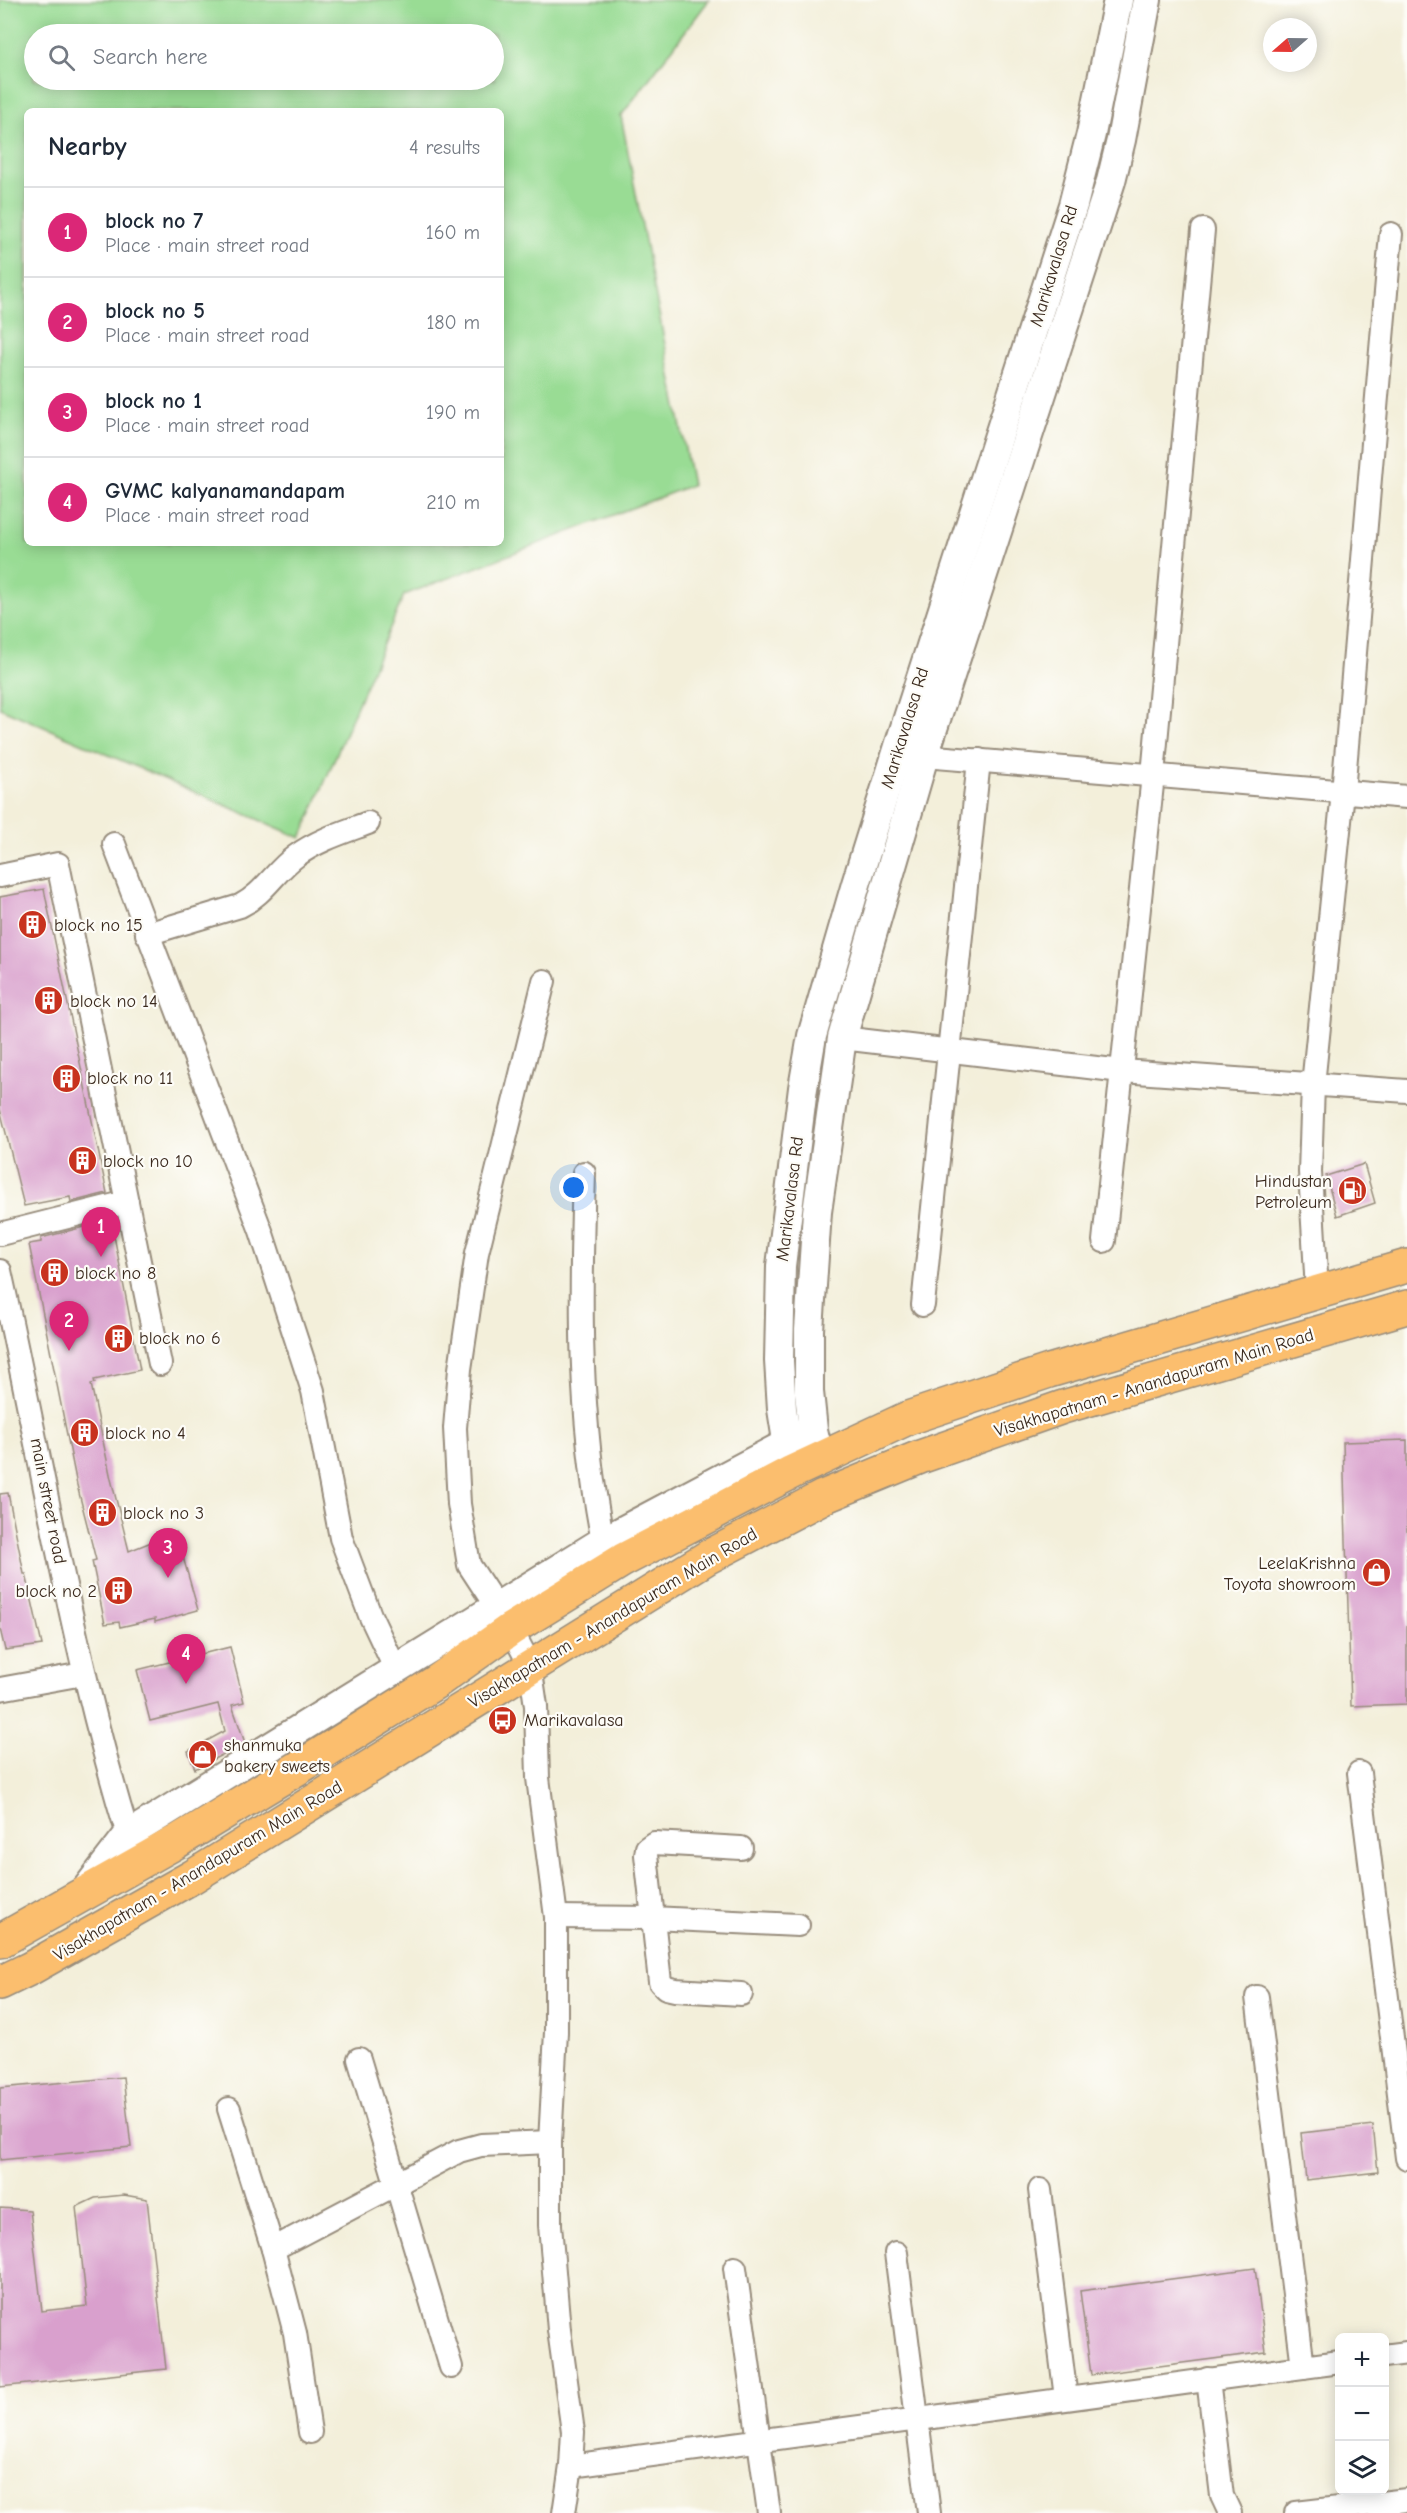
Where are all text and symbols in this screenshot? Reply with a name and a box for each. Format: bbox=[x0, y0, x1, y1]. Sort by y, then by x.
north arrow bbox=[1263, 18, 1317, 72]
search box bbox=[24, 24, 504, 90]
icon: search bbox=[45, 41, 78, 74]
text: Search here bbox=[93, 44, 208, 70]
text: Nearby bbox=[48, 132, 127, 162]
text: 4 results bbox=[409, 136, 480, 159]
street label: Marikavalasa Rd bbox=[1026, 203, 1082, 329]
text: block no 7 bbox=[105, 208, 203, 234]
text: 1 bbox=[64, 221, 71, 244]
text: 160 m bbox=[426, 221, 480, 244]
text: Place · main street road bbox=[105, 234, 310, 257]
text: block no 5 bbox=[105, 298, 205, 324]
text: 2 bbox=[63, 311, 72, 334]
text: 180 m bbox=[426, 311, 480, 334]
text: Place · main street road bbox=[105, 324, 310, 347]
text: block no 1 bbox=[105, 388, 202, 414]
text: 3 bbox=[63, 401, 72, 424]
text: 190 m bbox=[426, 401, 480, 424]
text: Place · main street road bbox=[105, 414, 310, 437]
text: GVMC kalyanamandapam bbox=[105, 478, 345, 504]
text: 4 bbox=[63, 491, 72, 514]
text: 210 m bbox=[426, 491, 480, 514]
text: Place · main street road bbox=[105, 504, 310, 527]
street label: Marikavalasa Rd bbox=[877, 665, 933, 791]
building icon: block no 15 bbox=[17, 909, 49, 941]
place label: block no 15 bbox=[54, 915, 143, 936]
building icon: block no 14 bbox=[33, 985, 65, 1017]
place label: block no 14 bbox=[70, 991, 158, 1012]
building icon: block no 11 bbox=[50, 1062, 82, 1094]
place label: block no 11 bbox=[87, 1068, 173, 1089]
street label: Marikavalasa Rd bbox=[772, 1135, 808, 1263]
building icon: block no 10 bbox=[66, 1145, 98, 1177]
place label: block no 10 bbox=[103, 1151, 193, 1172]
place label: Hindustan Petroleum bbox=[1255, 1171, 1332, 1213]
your location bbox=[559, 1173, 588, 1202]
fuel station icon: Hindustan Petroleum bbox=[1337, 1175, 1369, 1207]
pin: 1 bbox=[82, 1208, 120, 1257]
building icon: block no 8 bbox=[38, 1257, 70, 1289]
place label: block no 8 bbox=[75, 1263, 156, 1284]
pin: 2 bbox=[50, 1302, 88, 1351]
building icon: block no 6 bbox=[102, 1322, 134, 1354]
street label: Visakhapatnam - Anandapuram Main Road bbox=[992, 1324, 1316, 1442]
place label: block no 6 bbox=[139, 1328, 221, 1349]
building icon: block no 4 bbox=[68, 1417, 100, 1449]
place label: block no 4 bbox=[105, 1423, 186, 1444]
street label: main street road bbox=[25, 1436, 71, 1566]
building icon: block no 3 bbox=[86, 1497, 118, 1529]
place label: block no 3 bbox=[123, 1503, 204, 1524]
street label: Visakhapatnam - Anandapuram Main Road bbox=[465, 1523, 761, 1713]
pin: 3 bbox=[148, 1528, 188, 1578]
place label: LeelaKrishna Toyota showroom bbox=[1224, 1553, 1356, 1595]
shop icon: LeelaKrishna Toyota showroom bbox=[1361, 1557, 1393, 1589]
building icon: block no 2 bbox=[102, 1575, 134, 1607]
place label: block no 2 bbox=[16, 1581, 97, 1602]
pin: 4 bbox=[166, 1634, 206, 1684]
bus stop icon: Marikavalasa bbox=[487, 1704, 519, 1736]
place label: Marikavalasa bbox=[524, 1710, 624, 1731]
place label: shanmuka bakery sweets bbox=[224, 1735, 330, 1777]
shop icon: shanmuka bakery sweets bbox=[187, 1739, 219, 1771]
street label: Visakhapatnam - Anandapuram Main Road bbox=[50, 1776, 346, 1966]
map controls bbox=[1335, 2333, 1389, 2495]
button: + bbox=[1335, 2333, 1389, 2387]
button: − bbox=[1335, 2387, 1389, 2441]
button: layers bbox=[1335, 2441, 1389, 2495]

